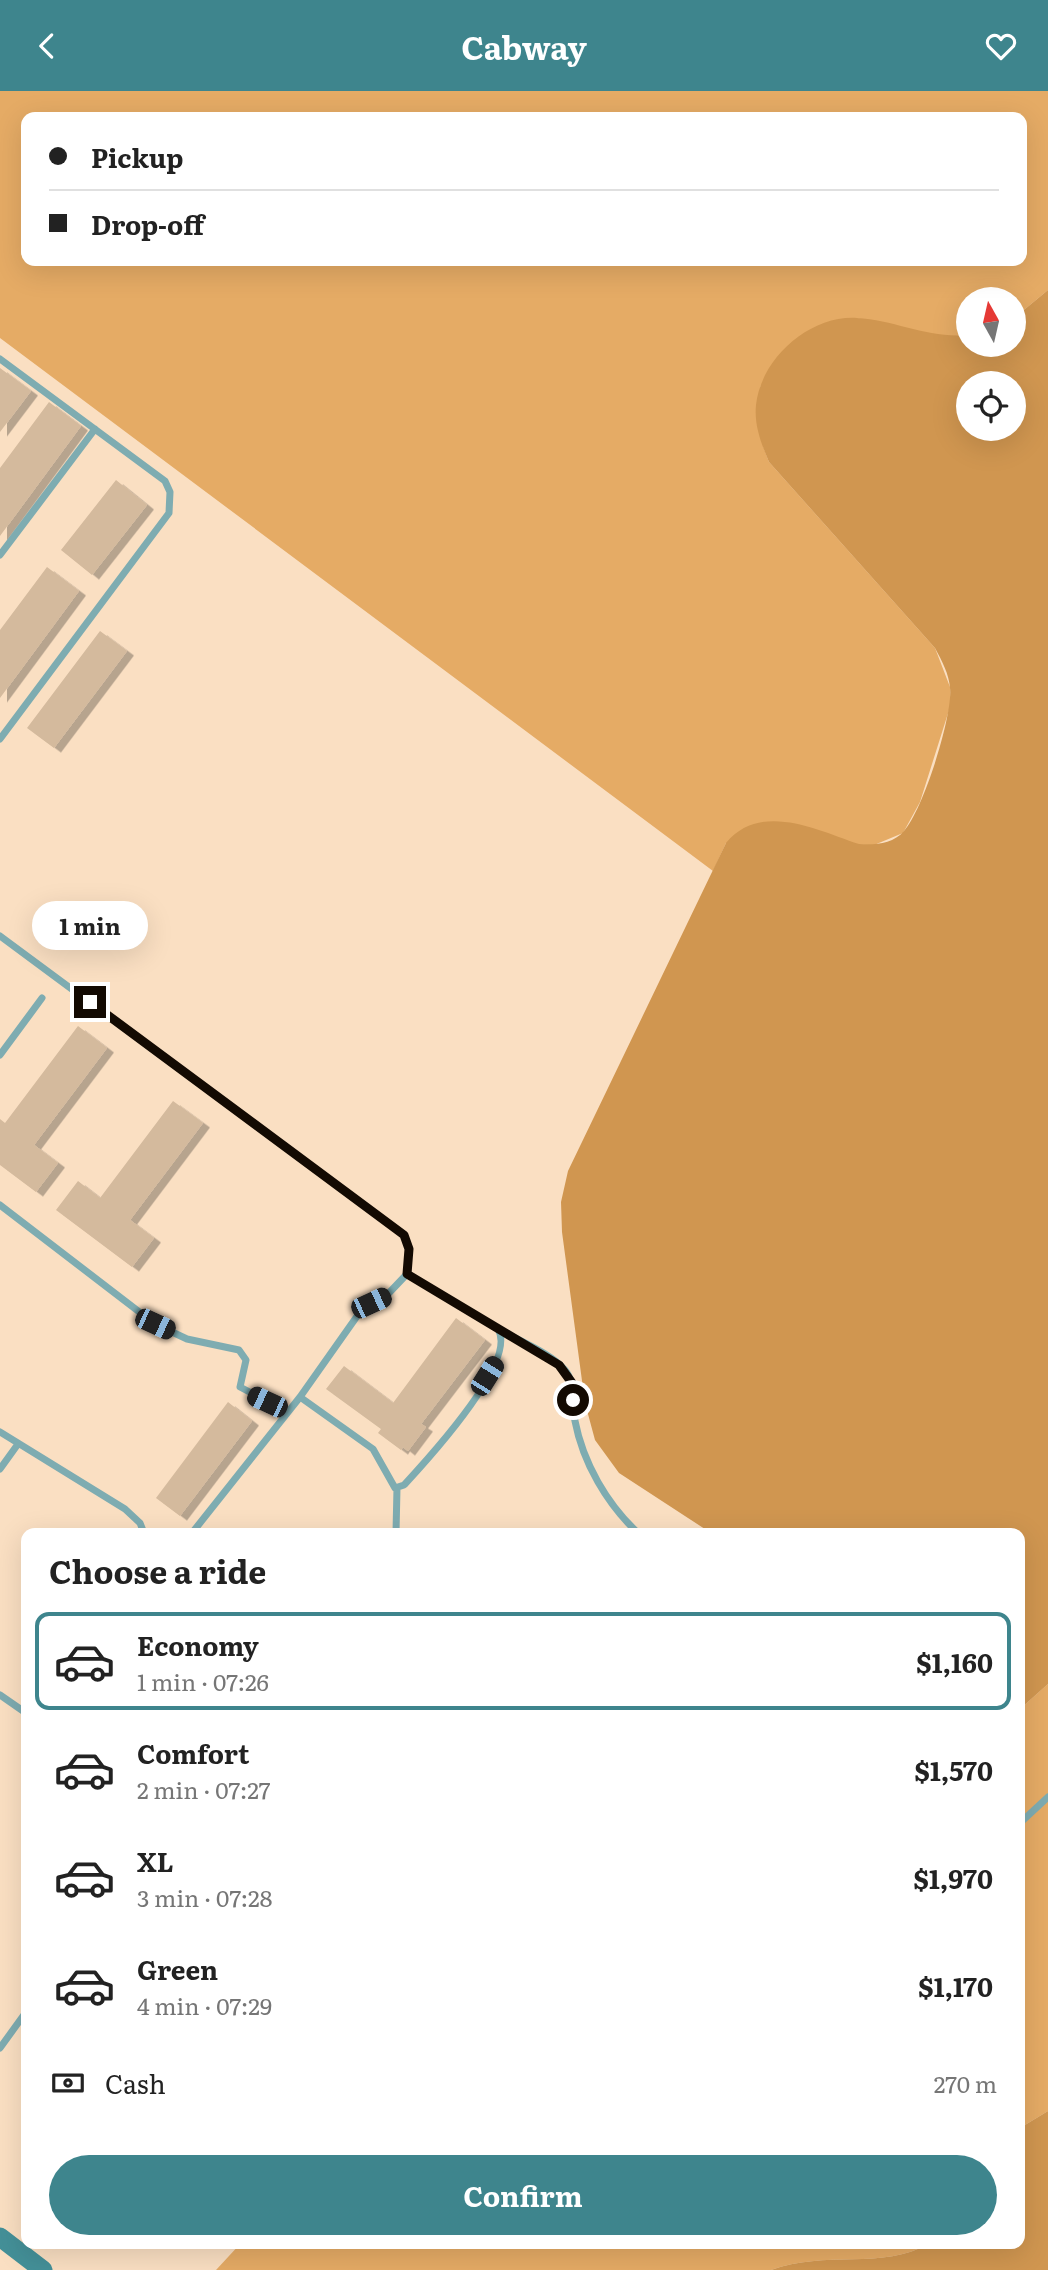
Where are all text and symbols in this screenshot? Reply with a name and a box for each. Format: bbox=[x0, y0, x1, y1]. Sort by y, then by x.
text: Cabway bbox=[461, 22, 587, 70]
icon: back bbox=[28, 27, 66, 65]
icon: heart bbox=[982, 27, 1020, 65]
text: Pickup bbox=[91, 137, 183, 176]
text: Drop-off bbox=[91, 204, 204, 243]
north arrow bbox=[956, 287, 1026, 357]
map controls bbox=[956, 287, 1026, 441]
button: locate bbox=[956, 371, 1026, 441]
callout: 1 min bbox=[32, 901, 148, 949]
text: 1 min bbox=[59, 908, 121, 942]
route end bbox=[74, 986, 106, 1018]
car bbox=[348, 1285, 395, 1321]
car bbox=[132, 1306, 179, 1342]
car bbox=[467, 1353, 508, 1399]
car bbox=[244, 1384, 291, 1420]
route start bbox=[557, 1384, 589, 1416]
text: Choose a ride bbox=[49, 1546, 266, 1594]
text: Economy bbox=[137, 1625, 259, 1664]
icon: car bbox=[53, 1630, 116, 1693]
text: $1,160 bbox=[916, 1642, 993, 1681]
text: 1 min · 07:26 bbox=[137, 1664, 269, 1698]
text: Comfort bbox=[137, 1733, 249, 1772]
icon: car bbox=[53, 1738, 116, 1801]
text: $1,570 bbox=[915, 1750, 993, 1789]
text: 2 min · 07:27 bbox=[137, 1772, 270, 1806]
text: XL bbox=[137, 1841, 174, 1880]
icon: car bbox=[53, 1846, 116, 1909]
text: $1,970 bbox=[913, 1858, 993, 1897]
text: 3 min · 07:28 bbox=[137, 1880, 272, 1914]
text: Green bbox=[137, 1949, 218, 1988]
icon: car bbox=[53, 1954, 116, 2017]
text: $1,170 bbox=[918, 1966, 993, 2005]
text: 4 min · 07:29 bbox=[137, 1988, 272, 2022]
text: Cash bbox=[105, 2063, 166, 2102]
icon: cash bbox=[49, 2064, 87, 2102]
text: 270 m bbox=[934, 2066, 997, 2100]
button: Confirm bbox=[49, 2155, 997, 2235]

